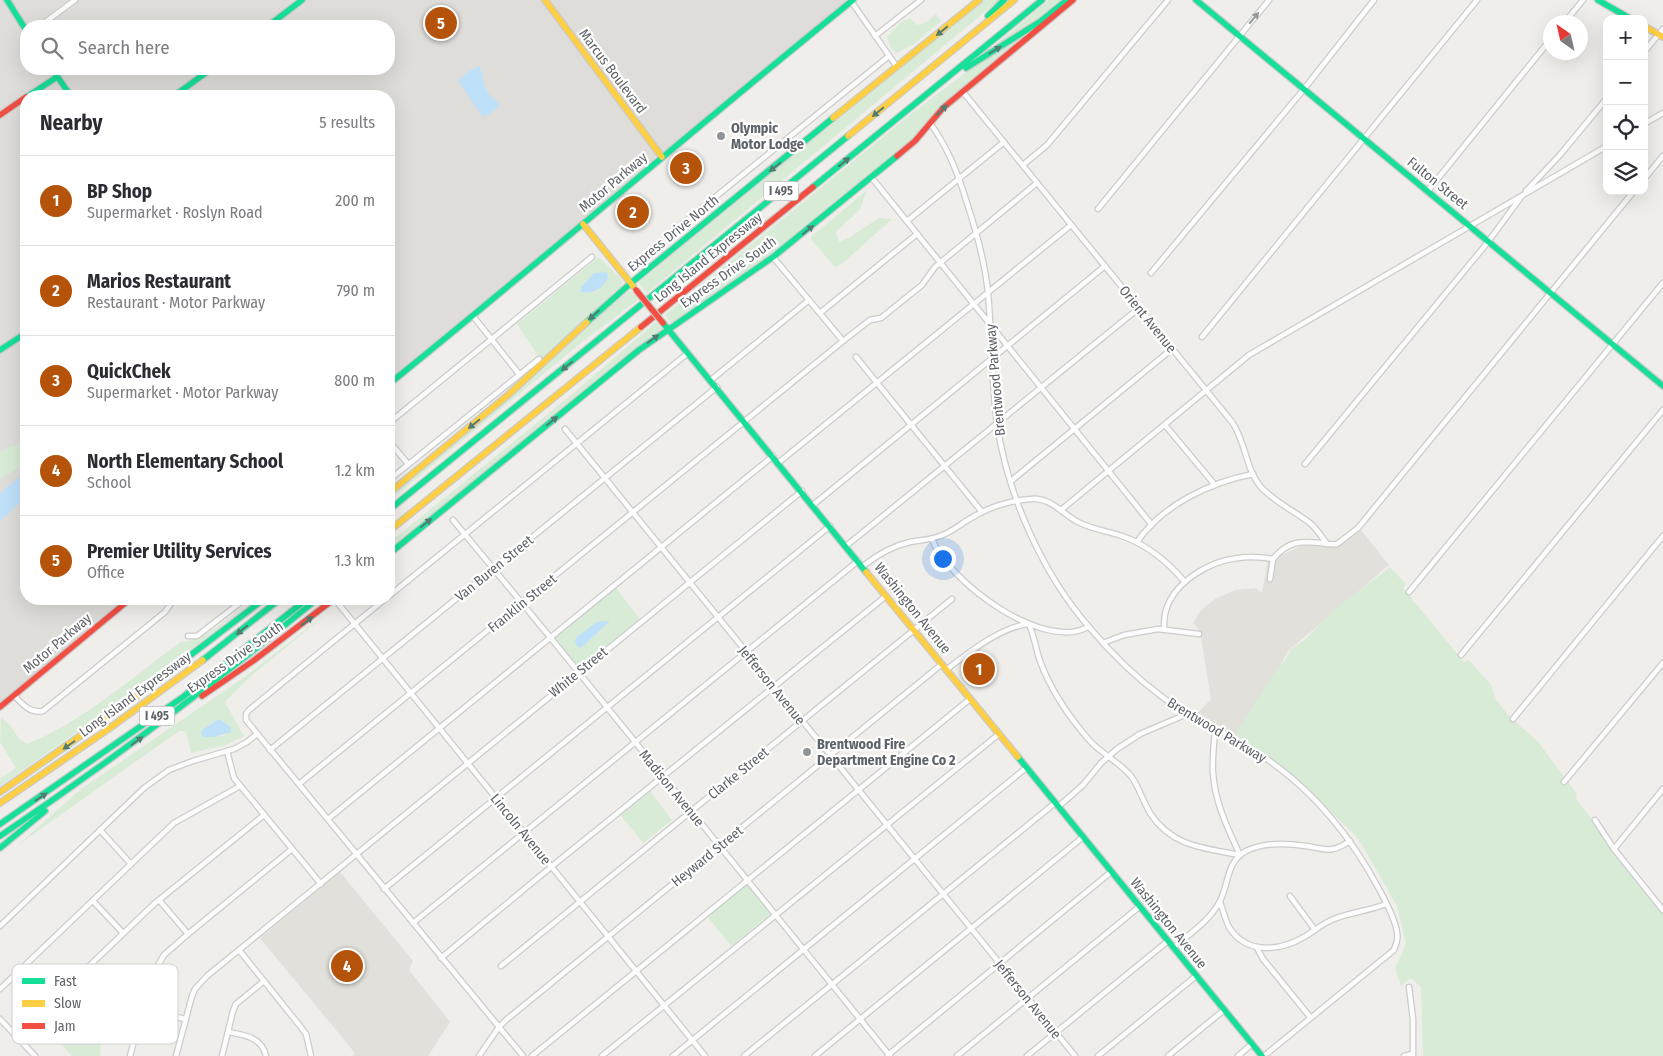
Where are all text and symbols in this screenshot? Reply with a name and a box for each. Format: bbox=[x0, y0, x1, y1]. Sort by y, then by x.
pin: 5 bbox=[425, 4, 457, 42]
one-way arrow bbox=[1249, 12, 1260, 25]
north arrow bbox=[1543, 15, 1588, 60]
map controls bbox=[1603, 15, 1648, 195]
button: + bbox=[1603, 15, 1648, 60]
search box bbox=[20, 20, 395, 75]
street label: Marcus Boulevard bbox=[575, 26, 650, 117]
one-way arrow bbox=[936, 26, 949, 37]
icon: search bbox=[38, 34, 66, 62]
text: Search here bbox=[78, 36, 170, 59]
one-way arrow bbox=[989, 45, 1002, 54]
button: − bbox=[1603, 60, 1648, 105]
one-way arrow bbox=[936, 104, 948, 116]
button: locate bbox=[1603, 105, 1648, 150]
one-way arrow bbox=[872, 107, 885, 118]
text: Nearby bbox=[40, 110, 102, 136]
text: 5 results bbox=[319, 113, 375, 132]
place label: Olympic Motor Lodge bbox=[731, 120, 804, 153]
marker: Olympic Motor Lodge bbox=[715, 130, 727, 142]
street label: Motor Parkway bbox=[576, 148, 652, 216]
pin: 3 bbox=[670, 149, 702, 187]
button: layers bbox=[1603, 150, 1648, 195]
street label: Fulton Street bbox=[1404, 154, 1472, 213]
one-way arrow bbox=[838, 157, 851, 168]
one-way arrow bbox=[769, 161, 782, 172]
text: BP Shop bbox=[87, 180, 152, 203]
road number: I 495 bbox=[764, 182, 798, 200]
text: 1 bbox=[53, 191, 59, 210]
text: 200 m bbox=[335, 191, 375, 210]
street label: Express Drive North bbox=[624, 191, 722, 275]
pin: 2 bbox=[617, 193, 649, 231]
text: Supermarket · Roslyn Road bbox=[87, 203, 263, 222]
street label: Long Island Expressway bbox=[651, 208, 766, 306]
one-way arrow bbox=[801, 224, 814, 235]
street label: Express Drive South bbox=[677, 233, 780, 312]
text: Marios Restaurant bbox=[87, 270, 231, 293]
text: 2 bbox=[52, 281, 60, 300]
text: 790 m bbox=[337, 281, 375, 300]
street label: Orient Avenue bbox=[1115, 282, 1180, 356]
text: Restaurant · Motor Parkway bbox=[87, 293, 265, 312]
one-way arrow bbox=[589, 309, 601, 321]
street label: Brentwood Parkway bbox=[982, 322, 1009, 437]
one-way arrow bbox=[646, 334, 660, 344]
text: QuickChek bbox=[87, 360, 171, 383]
one-way arrow bbox=[560, 361, 573, 372]
text: 3 bbox=[52, 371, 60, 390]
text: 800 m bbox=[334, 371, 375, 390]
text: Supermarket · Motor Parkway bbox=[87, 383, 278, 402]
one-way arrow bbox=[546, 415, 559, 426]
one-way arrow bbox=[468, 418, 480, 430]
text: North Elementary School bbox=[87, 450, 283, 473]
text: 4 bbox=[52, 461, 60, 480]
text: 1.2 km bbox=[335, 461, 375, 480]
text: School bbox=[87, 473, 131, 492]
one-way arrow bbox=[420, 518, 433, 529]
street label: Van Buren Street bbox=[452, 531, 537, 605]
text: Premier Utility Services bbox=[87, 540, 272, 563]
your location bbox=[930, 546, 956, 572]
text: 5 bbox=[52, 551, 60, 570]
text: 1.3 km bbox=[334, 551, 375, 570]
street label: Washington Avenue bbox=[871, 559, 955, 657]
text: Office bbox=[87, 563, 125, 582]
street label: Franklin Street bbox=[485, 570, 560, 636]
street label: Motor Parkway bbox=[20, 609, 96, 677]
one-way arrow bbox=[300, 615, 313, 626]
street label: Express Drive South bbox=[184, 618, 287, 697]
one-way arrow bbox=[236, 624, 249, 635]
street label: Jefferson Avenue bbox=[735, 642, 809, 728]
street label: White Street bbox=[546, 643, 611, 701]
street label: Long Island Expressway bbox=[76, 648, 195, 741]
pin: 1 bbox=[963, 650, 995, 688]
street label: Brentwood Parkway bbox=[1164, 694, 1270, 767]
road number: I 495 bbox=[140, 706, 174, 726]
one-way arrow bbox=[130, 736, 144, 746]
place label: Brentwood Fire Department Engine Co 2 bbox=[817, 736, 956, 769]
one-way arrow bbox=[62, 740, 76, 750]
street label: Clarke Street bbox=[704, 743, 773, 803]
street label: Madison Avenue bbox=[635, 746, 708, 830]
marker: Brentwood Fire Department Engine Co 2 bbox=[801, 746, 813, 758]
street label: Lincoln Avenue bbox=[487, 790, 555, 868]
one-way arrow bbox=[34, 792, 47, 802]
street label: Heyward Street bbox=[668, 822, 747, 890]
street label: Washington Avenue bbox=[1127, 874, 1211, 972]
pin: 4 bbox=[331, 947, 363, 985]
street label: Jefferson Avenue bbox=[991, 956, 1065, 1042]
legend bbox=[12, 964, 178, 1044]
text: Fast bbox=[54, 973, 77, 990]
text: Slow bbox=[54, 995, 81, 1012]
text: Jam bbox=[54, 1018, 75, 1035]

